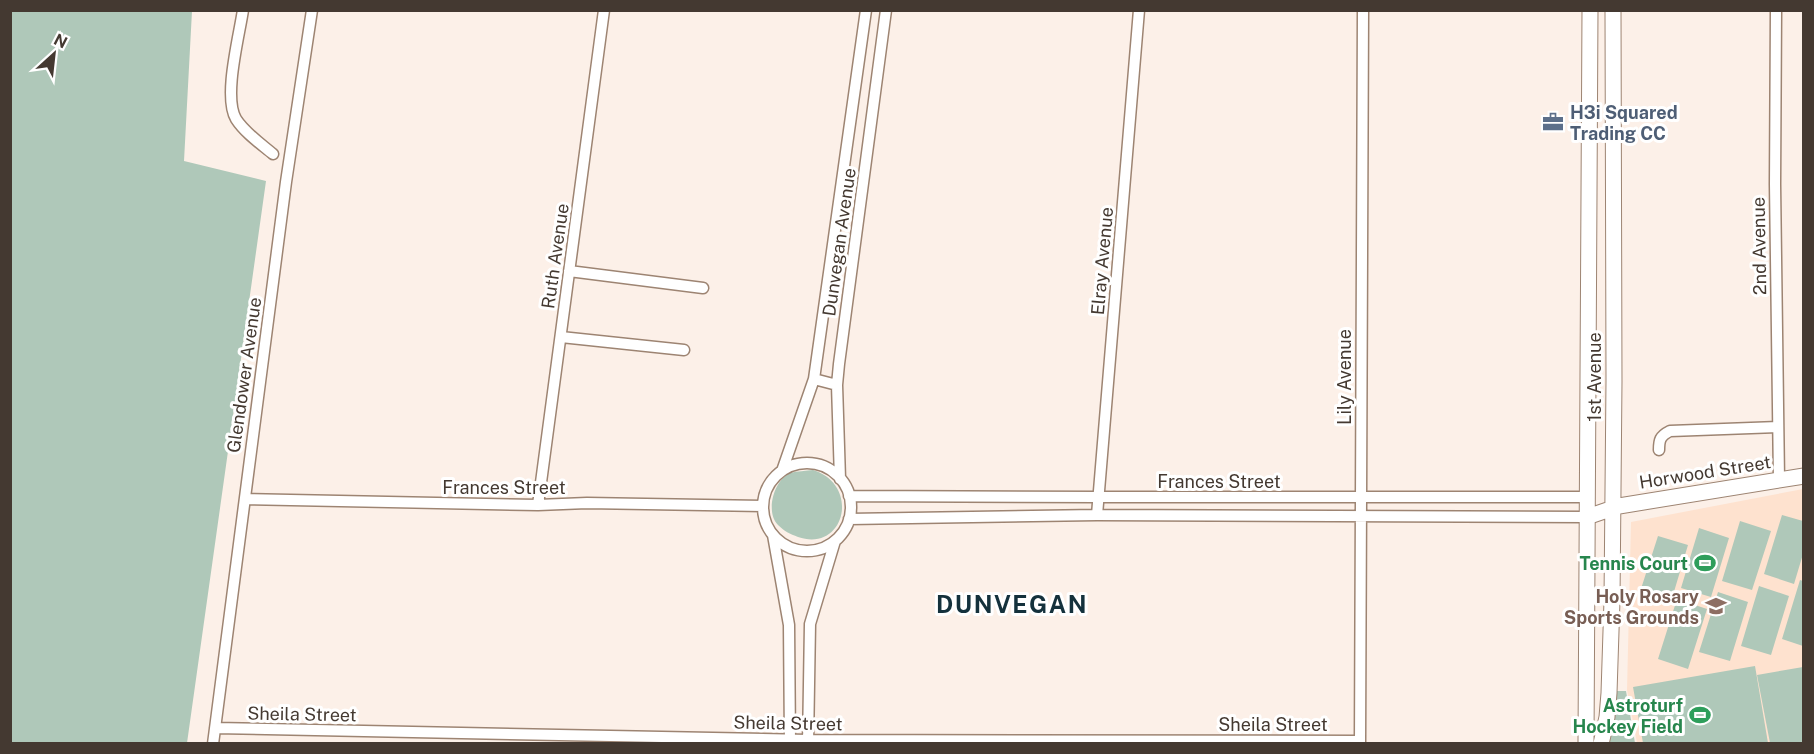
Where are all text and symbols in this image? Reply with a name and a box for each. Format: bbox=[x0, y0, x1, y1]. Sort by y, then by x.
north arrow bbox=[24, 24, 84, 84]
text: N bbox=[51, 30, 70, 52]
place label: H3i Squared Trading CC bbox=[1570, 102, 1678, 144]
office icon: H3i Squared Trading CC bbox=[1541, 110, 1565, 134]
street label: Dunvegan Avenue bbox=[818, 166, 860, 318]
street label: 2nd Avenue bbox=[1748, 197, 1770, 295]
street label: Ruth Avenue bbox=[537, 202, 573, 310]
street label: Elray Avenue bbox=[1087, 206, 1117, 316]
street label: Glendower Avenue bbox=[223, 296, 265, 454]
street label: Lily Avenue bbox=[1334, 329, 1355, 425]
street label: 1st Avenue bbox=[1584, 332, 1605, 422]
street label: Horwood Street bbox=[1638, 451, 1772, 493]
street label: Frances Street bbox=[1157, 471, 1281, 492]
street label: Frances Street bbox=[442, 477, 566, 498]
sports icon: Tennis Court bbox=[1693, 551, 1717, 575]
place label: Tennis Court bbox=[1579, 553, 1688, 574]
place label: Holy Rosary Sports Grounds bbox=[1564, 586, 1699, 628]
district label: DUNVEGAN bbox=[936, 590, 1088, 618]
school or university icon: Holy Rosary Sports Grounds bbox=[1704, 594, 1728, 618]
place label: Astroturf Hockey Field bbox=[1573, 695, 1683, 737]
street label: Sheila Street bbox=[247, 703, 357, 725]
sports icon: Astroturf Hockey Field bbox=[1688, 703, 1712, 727]
street label: Sheila Street bbox=[733, 712, 843, 734]
street label: Sheila Street bbox=[1218, 714, 1328, 735]

